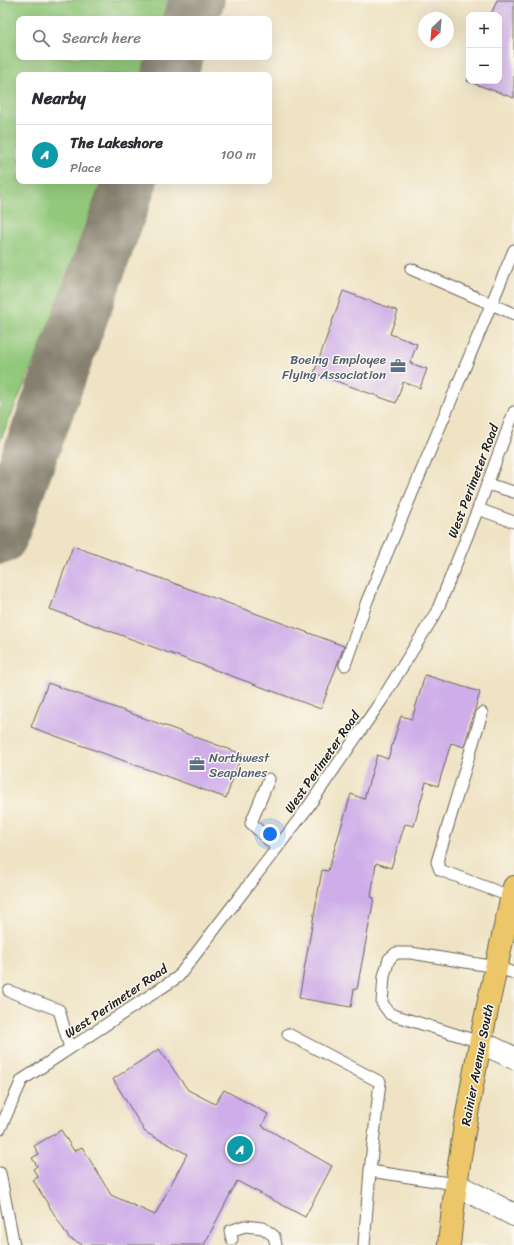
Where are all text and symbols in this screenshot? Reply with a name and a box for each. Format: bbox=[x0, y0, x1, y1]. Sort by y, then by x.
north arrow bbox=[418, 12, 454, 48]
map controls bbox=[466, 12, 502, 84]
button: + bbox=[466, 12, 502, 48]
search box bbox=[16, 16, 272, 60]
text: Search here bbox=[62, 25, 141, 51]
icon: search bbox=[30, 27, 52, 49]
button: − bbox=[466, 48, 502, 84]
text: Nearby bbox=[32, 83, 86, 113]
text: The Lakeshore bbox=[70, 130, 163, 156]
text: A bbox=[41, 143, 49, 166]
text: 100 m bbox=[221, 143, 256, 166]
text: Place bbox=[70, 156, 101, 179]
place label: Boeing Employee Flying Association bbox=[282, 348, 386, 386]
office icon: Boeing Employee Flying Association bbox=[389, 357, 407, 375]
street label: West Perimeter Road bbox=[441, 420, 506, 541]
street label: West Perimeter Road bbox=[278, 705, 367, 818]
place label: Northwest Seaplanes bbox=[209, 746, 270, 784]
office icon: Northwest Seaplanes bbox=[188, 755, 206, 773]
your location bbox=[260, 824, 280, 844]
street label: West Perimeter Road bbox=[60, 957, 173, 1044]
street label: Rainier Avenue South bbox=[454, 1002, 500, 1128]
pin: A bbox=[227, 1134, 253, 1164]

